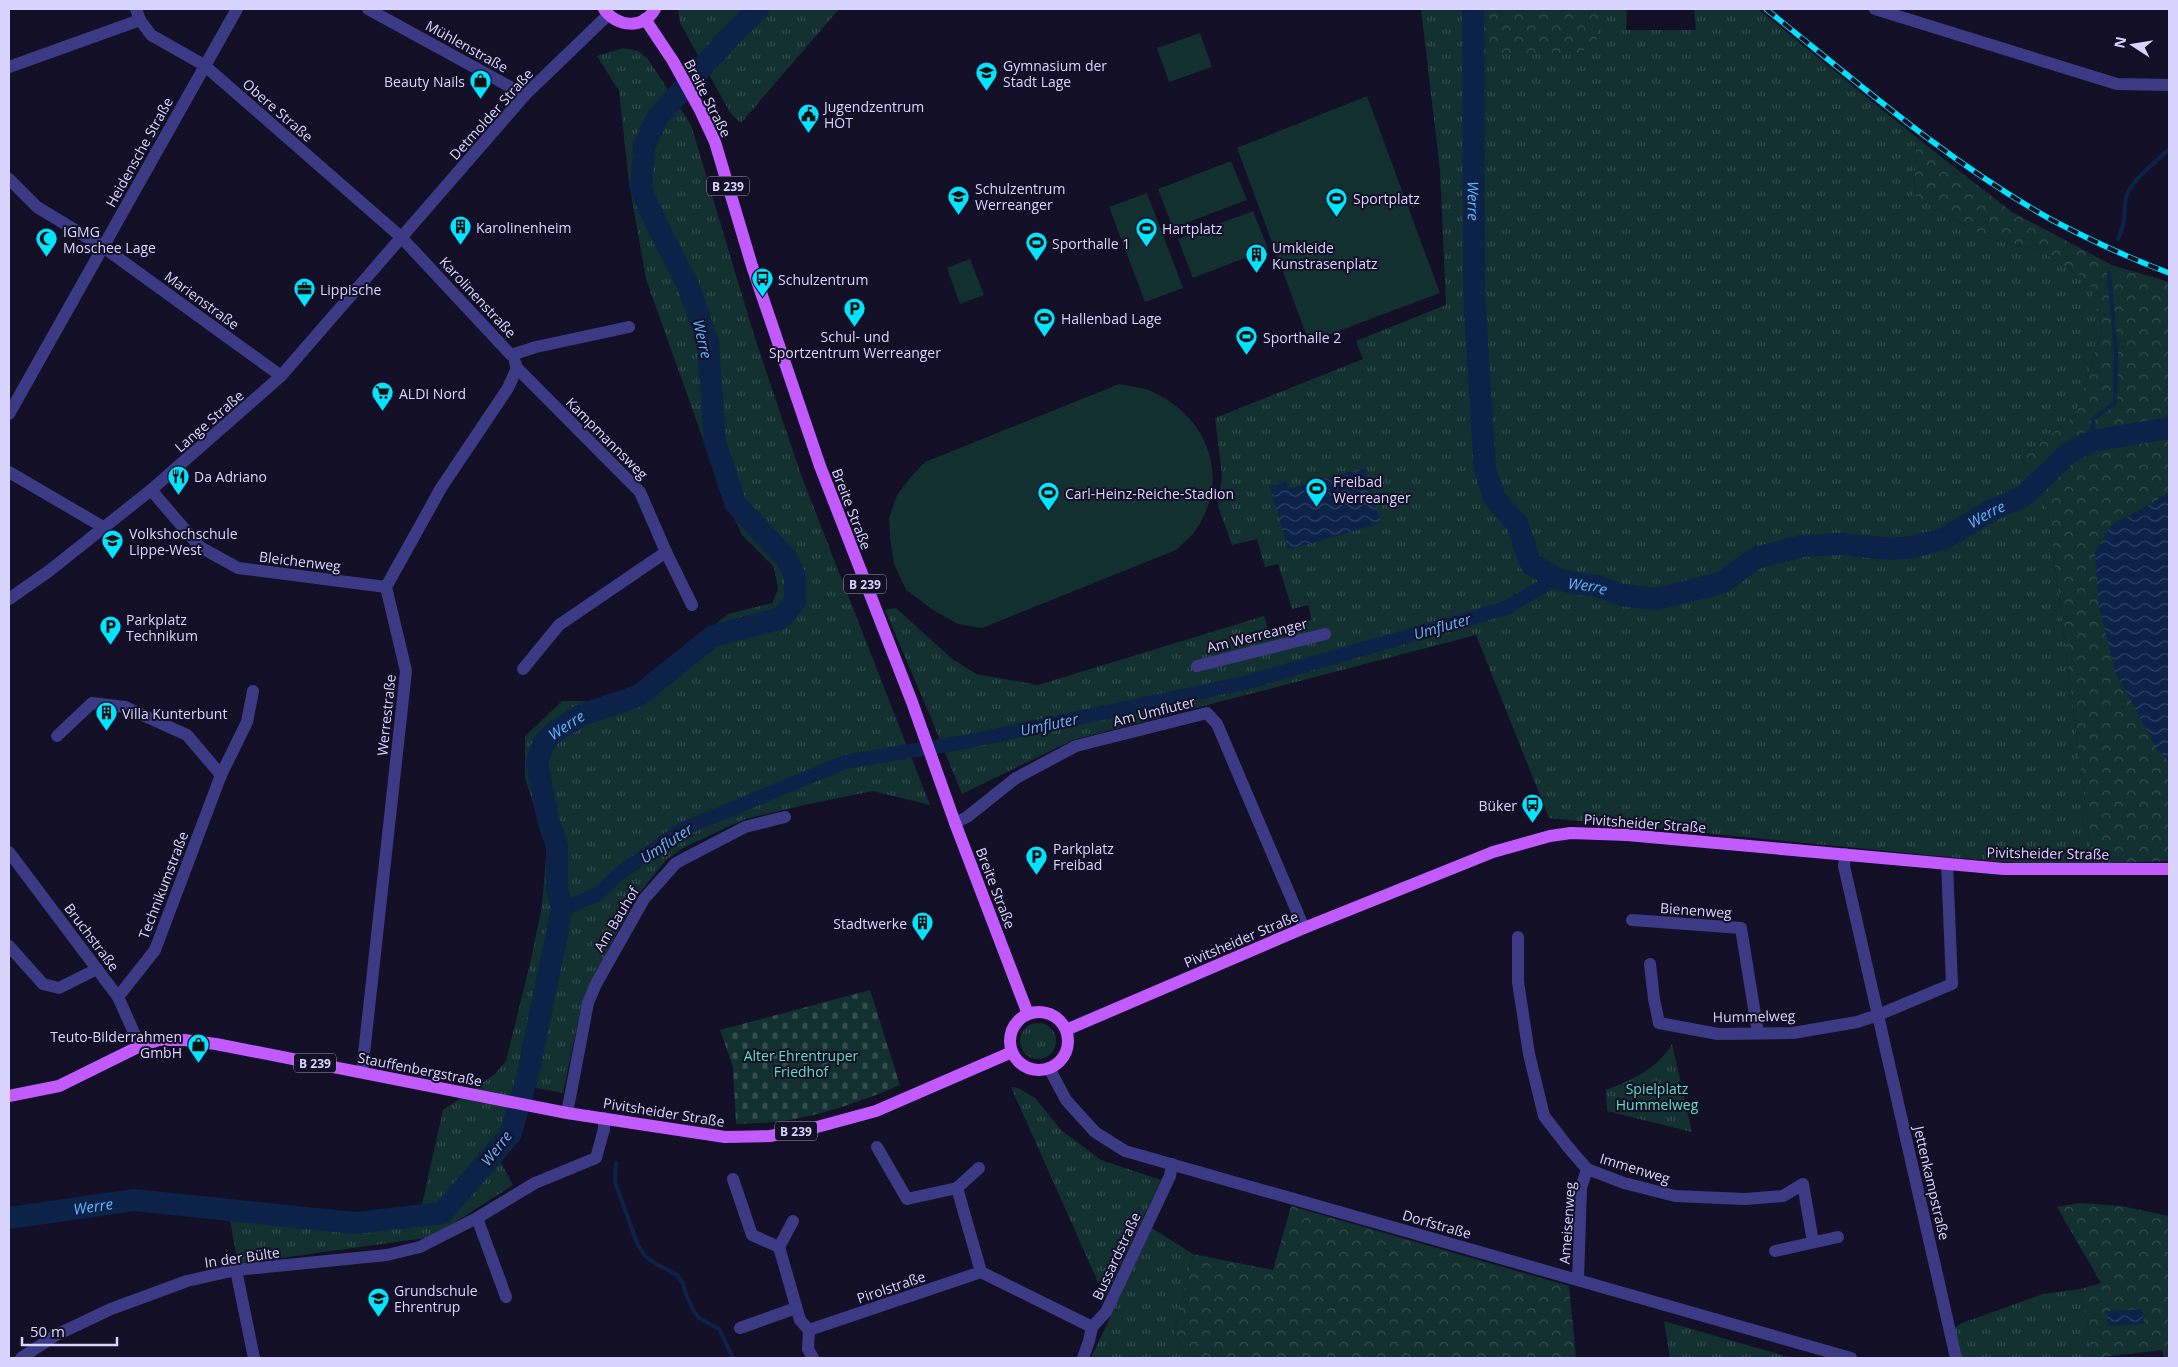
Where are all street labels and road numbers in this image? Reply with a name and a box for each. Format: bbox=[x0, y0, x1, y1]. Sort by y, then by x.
street label: Mühlenstraße bbox=[422, 16, 512, 77]
street label: Breite Straße bbox=[680, 56, 736, 140]
street label: Detmolder Straße bbox=[445, 64, 537, 164]
street label: Obere Straße bbox=[239, 74, 317, 146]
street label: Heidensche Straße bbox=[101, 94, 177, 210]
road number: B 239 bbox=[707, 177, 749, 196]
street label: Karolinenstraße bbox=[435, 252, 521, 342]
street label: Marienstraße bbox=[161, 267, 243, 334]
street label: Lange Straße bbox=[170, 386, 248, 456]
street label: Kampmannsweg bbox=[562, 393, 652, 483]
street label: Breite Straße bbox=[828, 466, 876, 552]
street label: Bleichenweg bbox=[258, 547, 342, 575]
road number: B 239 bbox=[844, 574, 886, 594]
street label: Am Werreanger bbox=[1205, 613, 1310, 657]
street label: Werrestraße bbox=[372, 673, 400, 757]
street label: Am Umfluter bbox=[1111, 692, 1197, 730]
street label: Pivitsheider Straße bbox=[1583, 809, 1707, 837]
street label: Technikumstraße bbox=[134, 828, 192, 941]
street label: Pivitsheider Straße bbox=[1987, 842, 2110, 864]
street label: Breite Straße bbox=[972, 845, 1020, 931]
street label: Am Bauhof bbox=[589, 882, 643, 955]
street label: Bienenweg bbox=[1660, 898, 1733, 922]
street label: Bruchstraße bbox=[60, 899, 124, 975]
street label: Pivitsheider Straße bbox=[1181, 906, 1301, 972]
street label: Hummelweg bbox=[1713, 1006, 1796, 1026]
street label: Stauffenbergstraße bbox=[356, 1048, 484, 1090]
road number: B 239 bbox=[294, 1054, 336, 1072]
street label: Pivitsheider Straße bbox=[602, 1093, 726, 1131]
road number: B 239 bbox=[775, 1122, 817, 1140]
street label: Jettenkampstraße bbox=[1909, 1122, 1954, 1242]
street label: Immenweg bbox=[1598, 1148, 1673, 1188]
street label: Ameisenweg bbox=[1555, 1181, 1579, 1265]
street label: Dorfstraße bbox=[1400, 1205, 1474, 1243]
street label: Bussardstraße bbox=[1087, 1209, 1145, 1303]
street label: In der Bülte bbox=[203, 1242, 281, 1272]
street label: Pirolstraße bbox=[854, 1266, 928, 1308]

